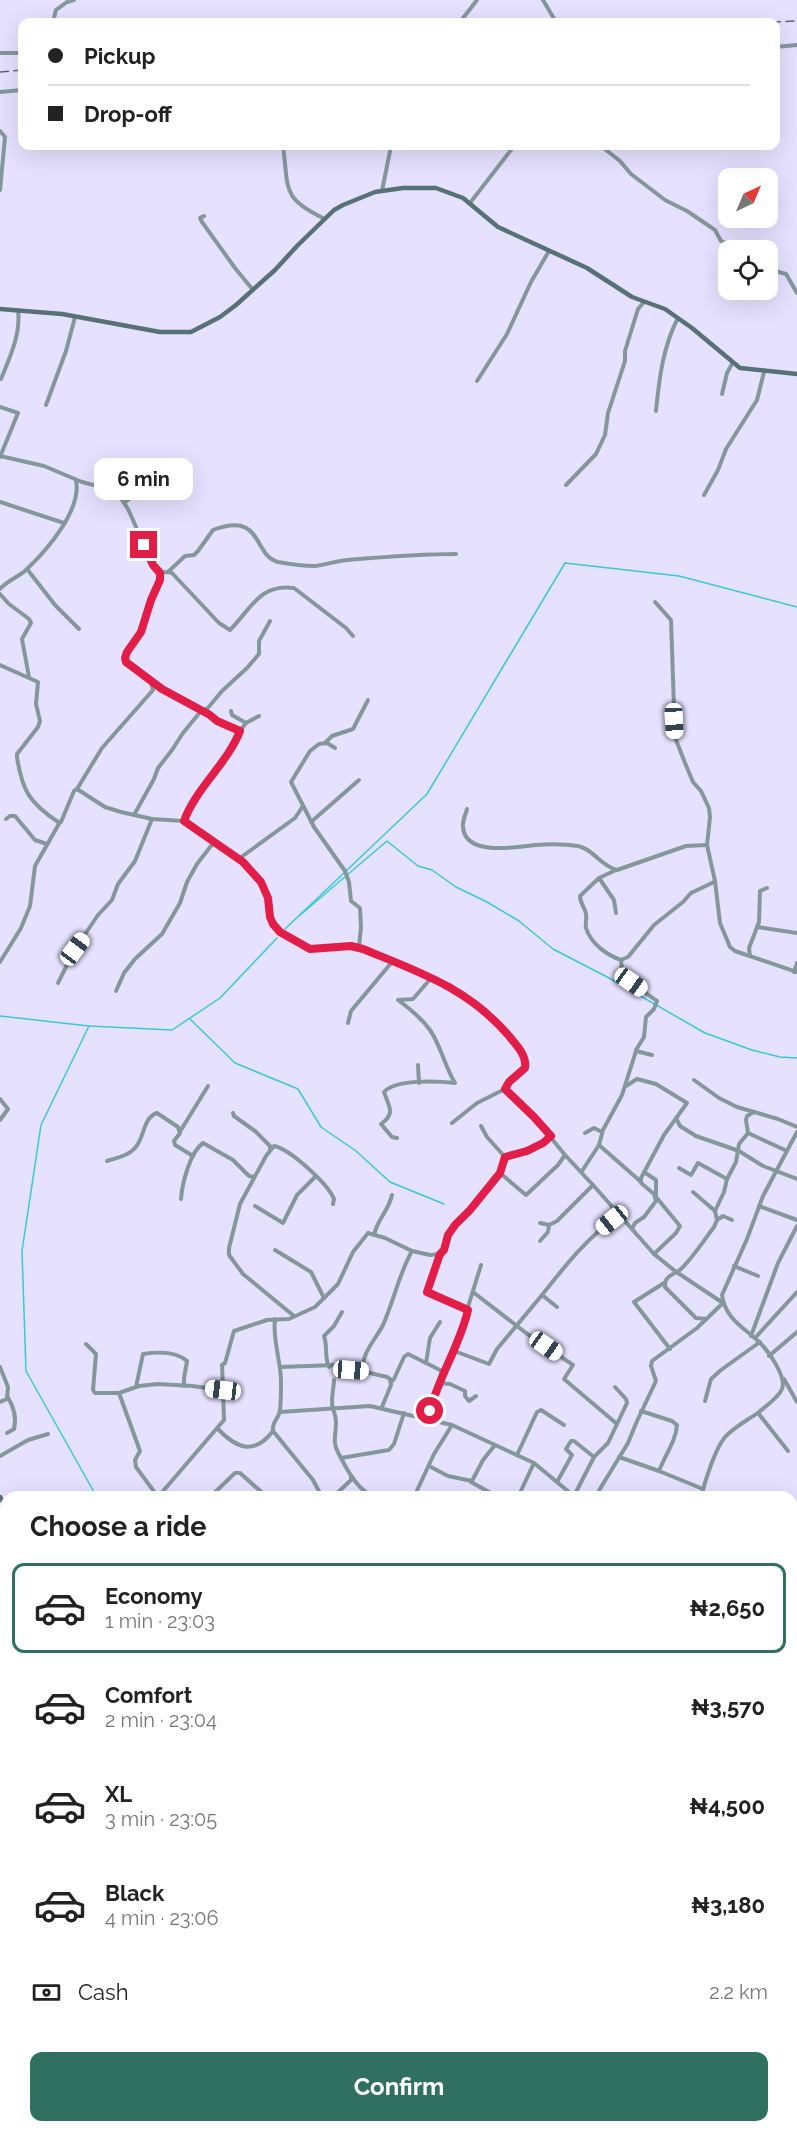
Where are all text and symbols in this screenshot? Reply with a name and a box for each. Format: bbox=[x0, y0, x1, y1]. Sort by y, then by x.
text: Pickup bbox=[84, 43, 156, 69]
text: Drop-off bbox=[84, 101, 172, 127]
north arrow bbox=[718, 168, 778, 228]
map controls bbox=[718, 168, 778, 300]
button: locate bbox=[718, 240, 778, 300]
callout: 6 min bbox=[94, 458, 194, 500]
text: 6 min bbox=[117, 467, 170, 491]
route end bbox=[130, 531, 157, 558]
car bbox=[664, 703, 684, 739]
car bbox=[57, 929, 93, 969]
car bbox=[611, 964, 651, 1000]
car bbox=[592, 1202, 632, 1238]
car bbox=[526, 1328, 566, 1364]
car bbox=[332, 1360, 370, 1380]
car bbox=[204, 1379, 242, 1401]
route start bbox=[416, 1397, 443, 1424]
text: Choose a ride bbox=[30, 1511, 206, 1542]
icon: car bbox=[33, 1581, 87, 1635]
text: Economy bbox=[105, 1583, 203, 1609]
text: ₦2,650 bbox=[689, 1595, 765, 1621]
text: 1 min · 23:03 bbox=[105, 1609, 215, 1633]
icon: car bbox=[33, 1680, 87, 1734]
text: Comfort bbox=[105, 1682, 192, 1708]
text: ₦3,570 bbox=[691, 1694, 765, 1720]
text: 2 min · 23:04 bbox=[105, 1708, 217, 1732]
icon: car bbox=[33, 1779, 87, 1833]
text: XL bbox=[105, 1781, 132, 1807]
text: ₦4,500 bbox=[689, 1793, 765, 1819]
text: 3 min · 23:05 bbox=[105, 1807, 217, 1831]
icon: car bbox=[33, 1878, 87, 1932]
text: Black bbox=[105, 1880, 164, 1906]
text: ₦3,180 bbox=[691, 1892, 765, 1918]
text: 4 min · 23:06 bbox=[105, 1906, 219, 1930]
icon: cash bbox=[30, 1976, 63, 2009]
text: Cash bbox=[78, 1979, 129, 2005]
text: 2.2 km bbox=[709, 1980, 768, 2004]
button: Confirm bbox=[30, 2052, 768, 2121]

